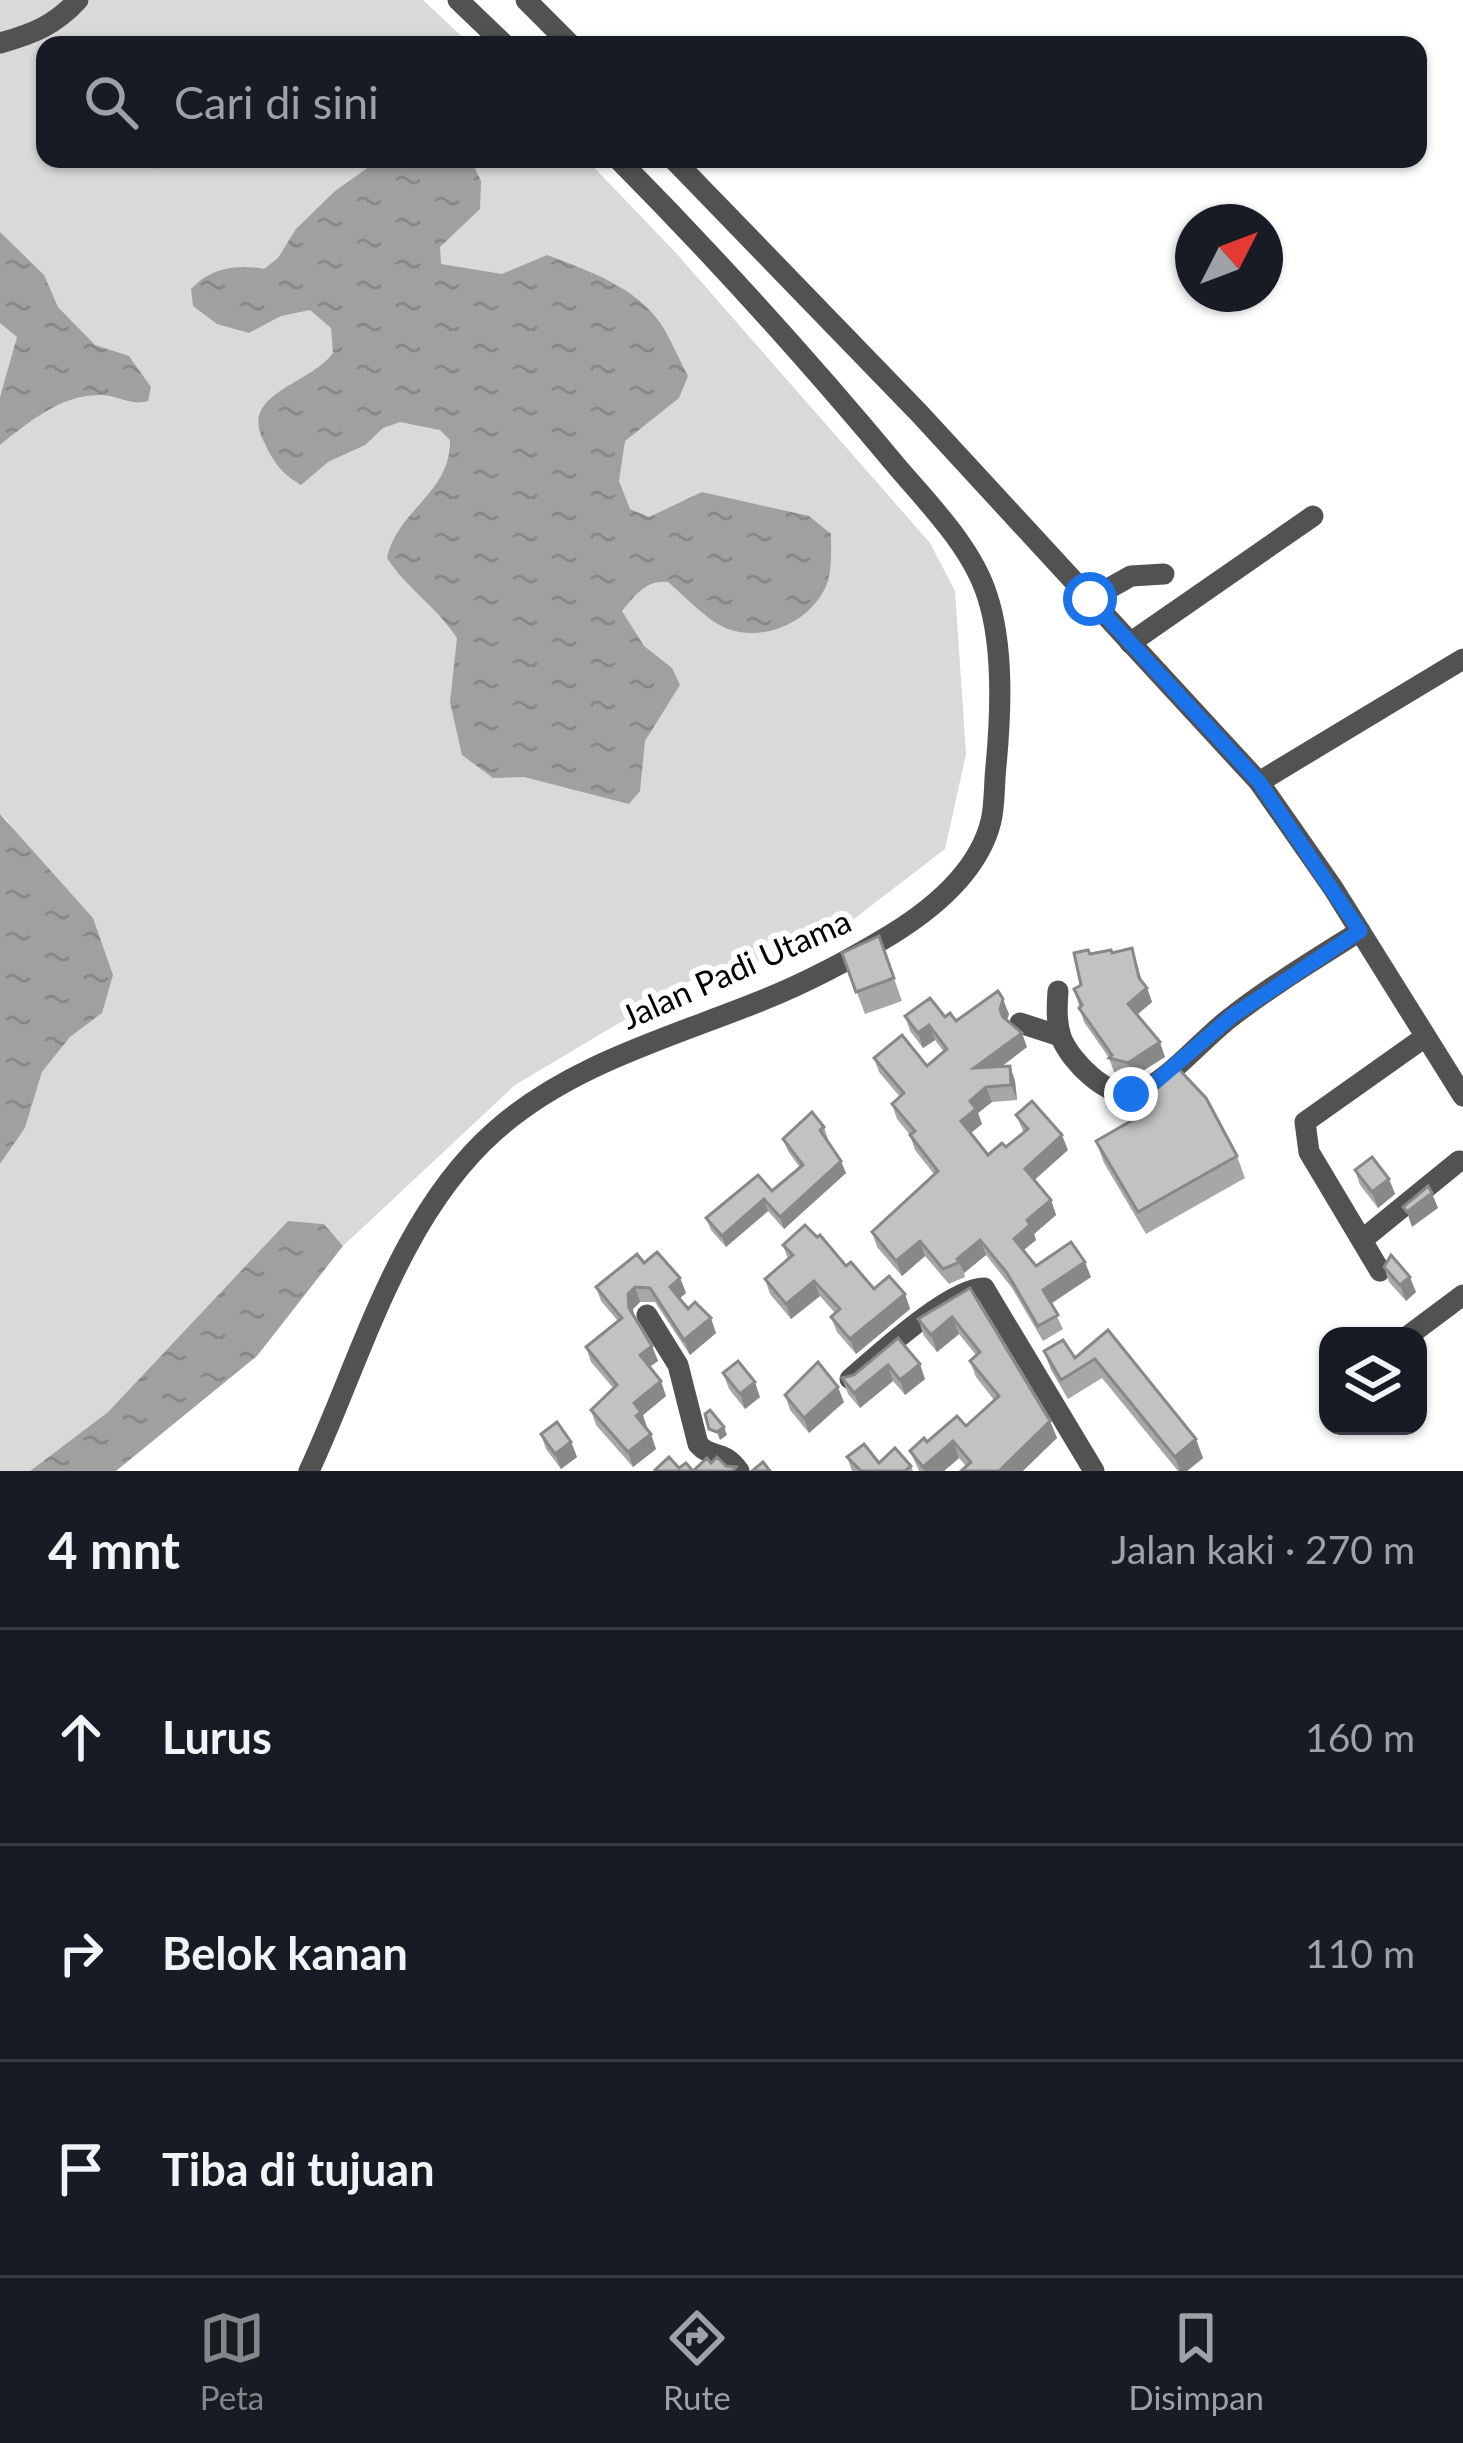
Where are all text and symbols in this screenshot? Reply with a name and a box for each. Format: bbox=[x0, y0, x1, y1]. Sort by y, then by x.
search box bbox=[36, 36, 1427, 168]
icon: search bbox=[78, 69, 144, 135]
text: Cari di sini bbox=[174, 75, 379, 129]
north arrow bbox=[1175, 204, 1283, 312]
route start bbox=[1063, 572, 1117, 626]
street label: Jalan Padi Utama bbox=[615, 900, 857, 1037]
route end bbox=[1104, 1067, 1158, 1121]
map controls bbox=[1319, 1327, 1427, 1435]
button: layers bbox=[1319, 1327, 1427, 1435]
text: 4 mnt bbox=[48, 1519, 180, 1580]
text: Jalan kaki · 270 m bbox=[1111, 1526, 1415, 1572]
icon: ahead bbox=[48, 1704, 114, 1770]
text: Lurus bbox=[162, 1710, 272, 1764]
text: 160 m bbox=[1305, 1714, 1415, 1760]
icon: right bbox=[48, 1920, 114, 1986]
text: Belok kanan bbox=[162, 1926, 408, 1980]
text: 110 m bbox=[1305, 1930, 1415, 1976]
icon: arrive bbox=[48, 2136, 114, 2202]
text: Tiba di tujuan bbox=[162, 2142, 435, 2196]
tab: Peta bbox=[199, 2305, 265, 2417]
tab: Rute bbox=[663, 2305, 731, 2417]
tab: Disimpan bbox=[1129, 2305, 1264, 2417]

